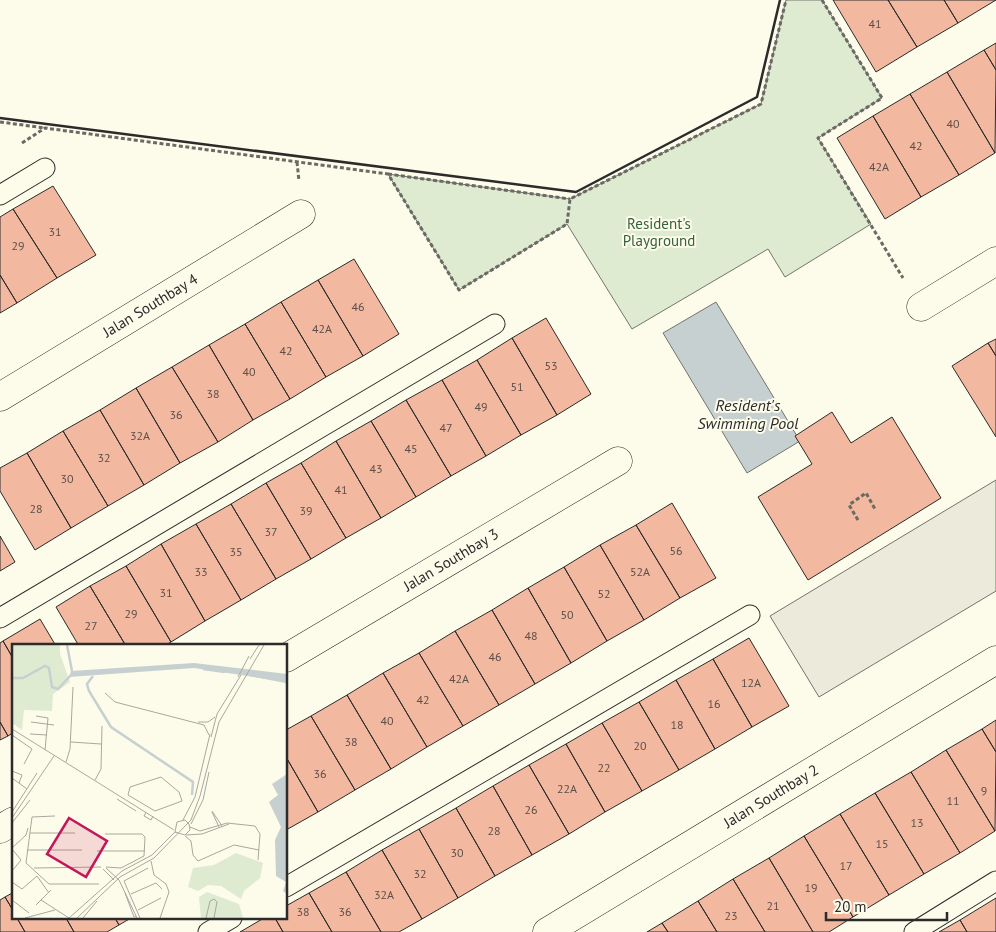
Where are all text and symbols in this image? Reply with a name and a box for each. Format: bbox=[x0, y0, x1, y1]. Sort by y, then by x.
house number: 41 bbox=[868, 16, 882, 31]
house number: 40 bbox=[946, 116, 960, 131]
house number: 42 bbox=[909, 138, 923, 153]
house number: 42A bbox=[869, 159, 889, 174]
park label: Resident's Playground bbox=[623, 214, 695, 250]
house number: 31 bbox=[48, 224, 62, 239]
house number: 29 bbox=[11, 238, 25, 253]
street label: Jalan Southbay 4 bbox=[98, 269, 201, 342]
house number: 46 bbox=[351, 299, 365, 314]
house number: 42A bbox=[312, 321, 332, 336]
house number: 42 bbox=[279, 343, 293, 358]
house number: 53 bbox=[544, 358, 558, 373]
house number: 40 bbox=[242, 364, 256, 379]
house number: 51 bbox=[510, 379, 524, 394]
house number: 38 bbox=[206, 386, 220, 401]
water label: Resident's Swimming Pool bbox=[697, 395, 799, 433]
house number: 49 bbox=[474, 399, 488, 414]
house number: 36 bbox=[169, 407, 183, 422]
house number: 47 bbox=[439, 420, 453, 435]
house number: 32A bbox=[130, 428, 150, 443]
house number: 45 bbox=[404, 441, 418, 456]
house number: 32 bbox=[97, 450, 111, 465]
house number: 43 bbox=[369, 461, 383, 476]
house number: 30 bbox=[60, 471, 74, 486]
house number: 41 bbox=[334, 482, 348, 497]
house number: 28 bbox=[29, 501, 43, 516]
house number: 39 bbox=[299, 503, 313, 518]
house number: 37 bbox=[264, 524, 278, 539]
street label: Jalan Southbay 3 bbox=[399, 524, 502, 596]
house number: 56 bbox=[669, 543, 683, 558]
house number: 35 bbox=[229, 544, 243, 559]
house number: 33 bbox=[194, 564, 208, 579]
house number: 52A bbox=[630, 564, 650, 579]
house number: 31 bbox=[159, 585, 173, 600]
house number: 52 bbox=[597, 586, 611, 601]
house number: 29 bbox=[124, 606, 138, 621]
house number: 50 bbox=[560, 607, 574, 622]
house number: 27 bbox=[84, 618, 98, 633]
house number: 48 bbox=[524, 628, 538, 643]
inset map bbox=[12, 644, 288, 920]
house number: 46 bbox=[488, 649, 502, 664]
house number: 42A bbox=[449, 671, 469, 686]
house number: 12A bbox=[741, 675, 761, 690]
house number: 42 bbox=[416, 692, 430, 707]
house number: 16 bbox=[707, 696, 721, 711]
house number: 40 bbox=[380, 713, 394, 728]
house number: 18 bbox=[670, 717, 684, 732]
house number: 38 bbox=[344, 734, 358, 749]
house number: 20 bbox=[633, 738, 647, 753]
house number: 22 bbox=[597, 760, 611, 775]
street label: Jalan Southbay 2 bbox=[719, 760, 822, 832]
house number: 36 bbox=[313, 766, 327, 781]
house number: 22A bbox=[557, 781, 577, 796]
house number: 9 bbox=[981, 783, 987, 798]
house number: 11 bbox=[946, 793, 960, 808]
house number: 26 bbox=[524, 802, 538, 817]
house number: 13 bbox=[910, 815, 924, 830]
house number: 28 bbox=[487, 823, 501, 838]
house number: 15 bbox=[875, 836, 889, 851]
house number: 30 bbox=[450, 845, 464, 860]
house number: 17 bbox=[839, 858, 853, 873]
house number: 32 bbox=[413, 866, 427, 881]
house number: 19 bbox=[804, 880, 818, 895]
house number: 32A bbox=[374, 887, 394, 902]
scale bar bbox=[826, 890, 947, 922]
text: 20 m bbox=[834, 897, 867, 916]
house number: 21 bbox=[766, 898, 780, 913]
house number: 38 bbox=[296, 904, 310, 919]
house number: 36 bbox=[338, 904, 352, 919]
house number: 23 bbox=[724, 908, 738, 923]

